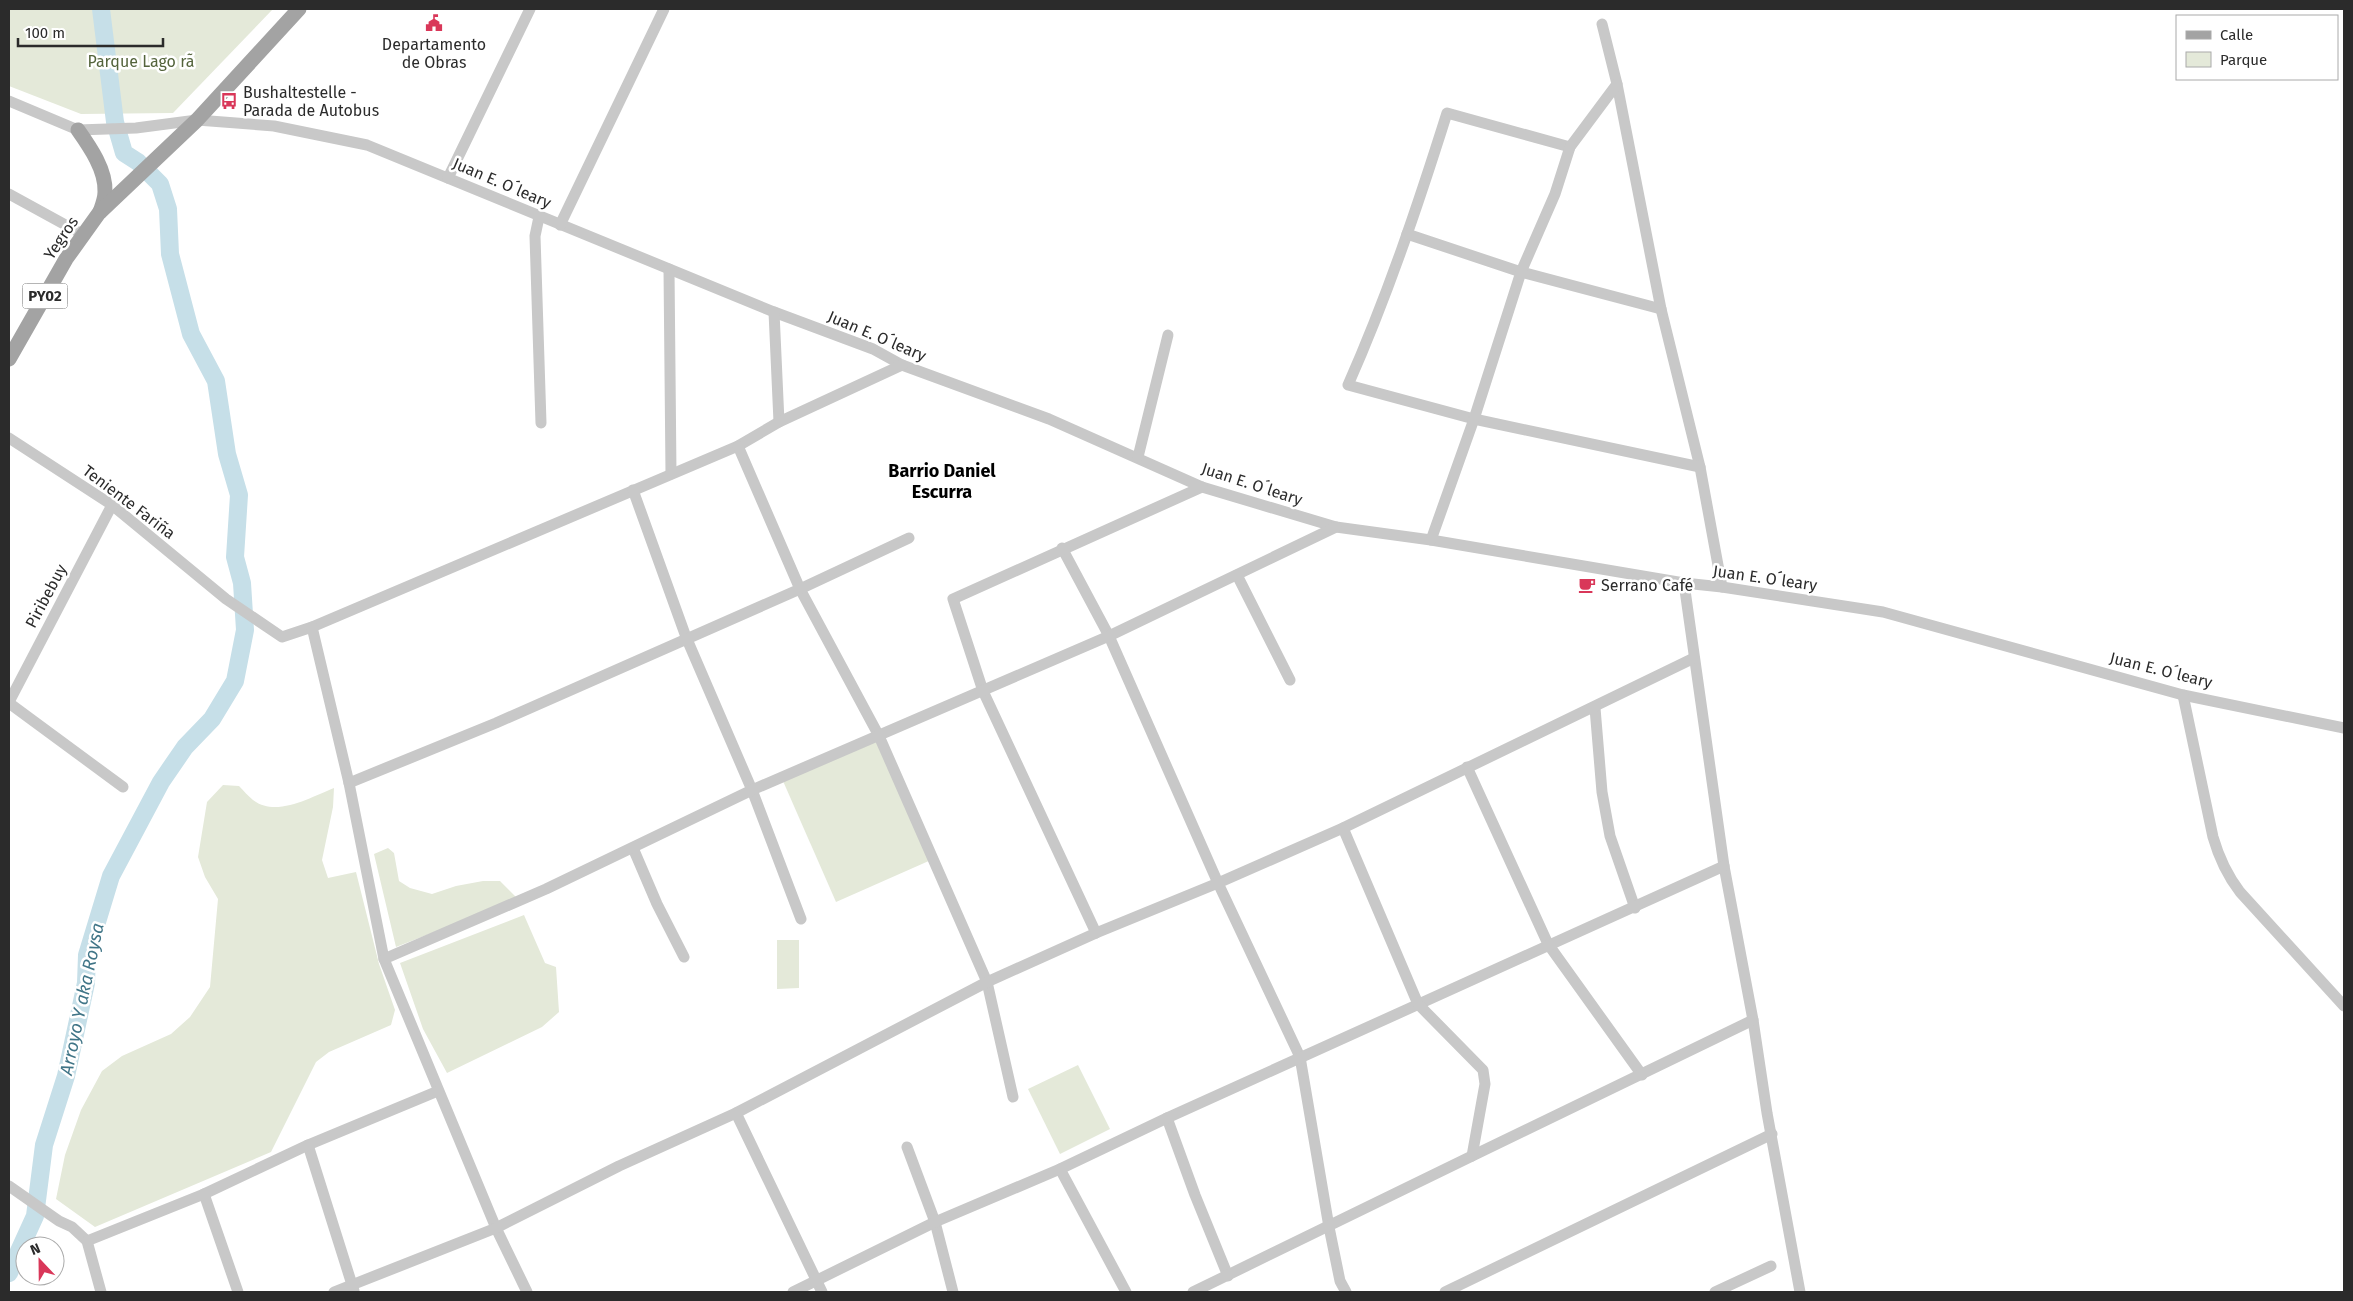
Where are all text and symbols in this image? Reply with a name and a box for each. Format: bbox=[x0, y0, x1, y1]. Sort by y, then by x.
public building icon: Departamento de Obras bbox=[424, 13, 444, 33]
scale bar bbox=[18, 15, 162, 47]
legend bbox=[2176, 15, 2338, 80]
text: 100 m bbox=[25, 24, 65, 42]
text: Calle bbox=[2220, 26, 2253, 44]
place label: Departamento de Obras bbox=[382, 35, 486, 72]
text: Parque bbox=[2220, 51, 2267, 69]
park label: Parque Lago rã bbox=[88, 52, 194, 71]
place label: Bushaltestelle - Parada de Autobus bbox=[243, 83, 379, 120]
bus stop icon: Bushaltestelle - Parada de Autobus bbox=[219, 91, 239, 111]
street label: Juan E. O´leary bbox=[450, 153, 555, 212]
street label: Yegros bbox=[40, 213, 82, 263]
road number: PY02 bbox=[22, 284, 68, 308]
street label: Juan E. O´leary bbox=[825, 306, 930, 365]
street label: Juan E. O´leary bbox=[1199, 458, 1305, 509]
district label: Barrio Daniel Escurra bbox=[888, 460, 996, 503]
street label: Teniente Fariña bbox=[79, 461, 179, 543]
street label: Juan E. O´leary bbox=[1712, 560, 1819, 595]
street label: Piribebuy bbox=[21, 561, 71, 631]
cafe icon: Serrano Café bbox=[1577, 575, 1597, 595]
place label: Serrano Café bbox=[1601, 576, 1693, 595]
street label: Juan E. O´leary bbox=[2108, 647, 2215, 692]
water label: Arroyo Y aka Roysa bbox=[55, 921, 109, 1078]
north arrow bbox=[15, 1236, 65, 1286]
text: N bbox=[28, 1240, 43, 1259]

